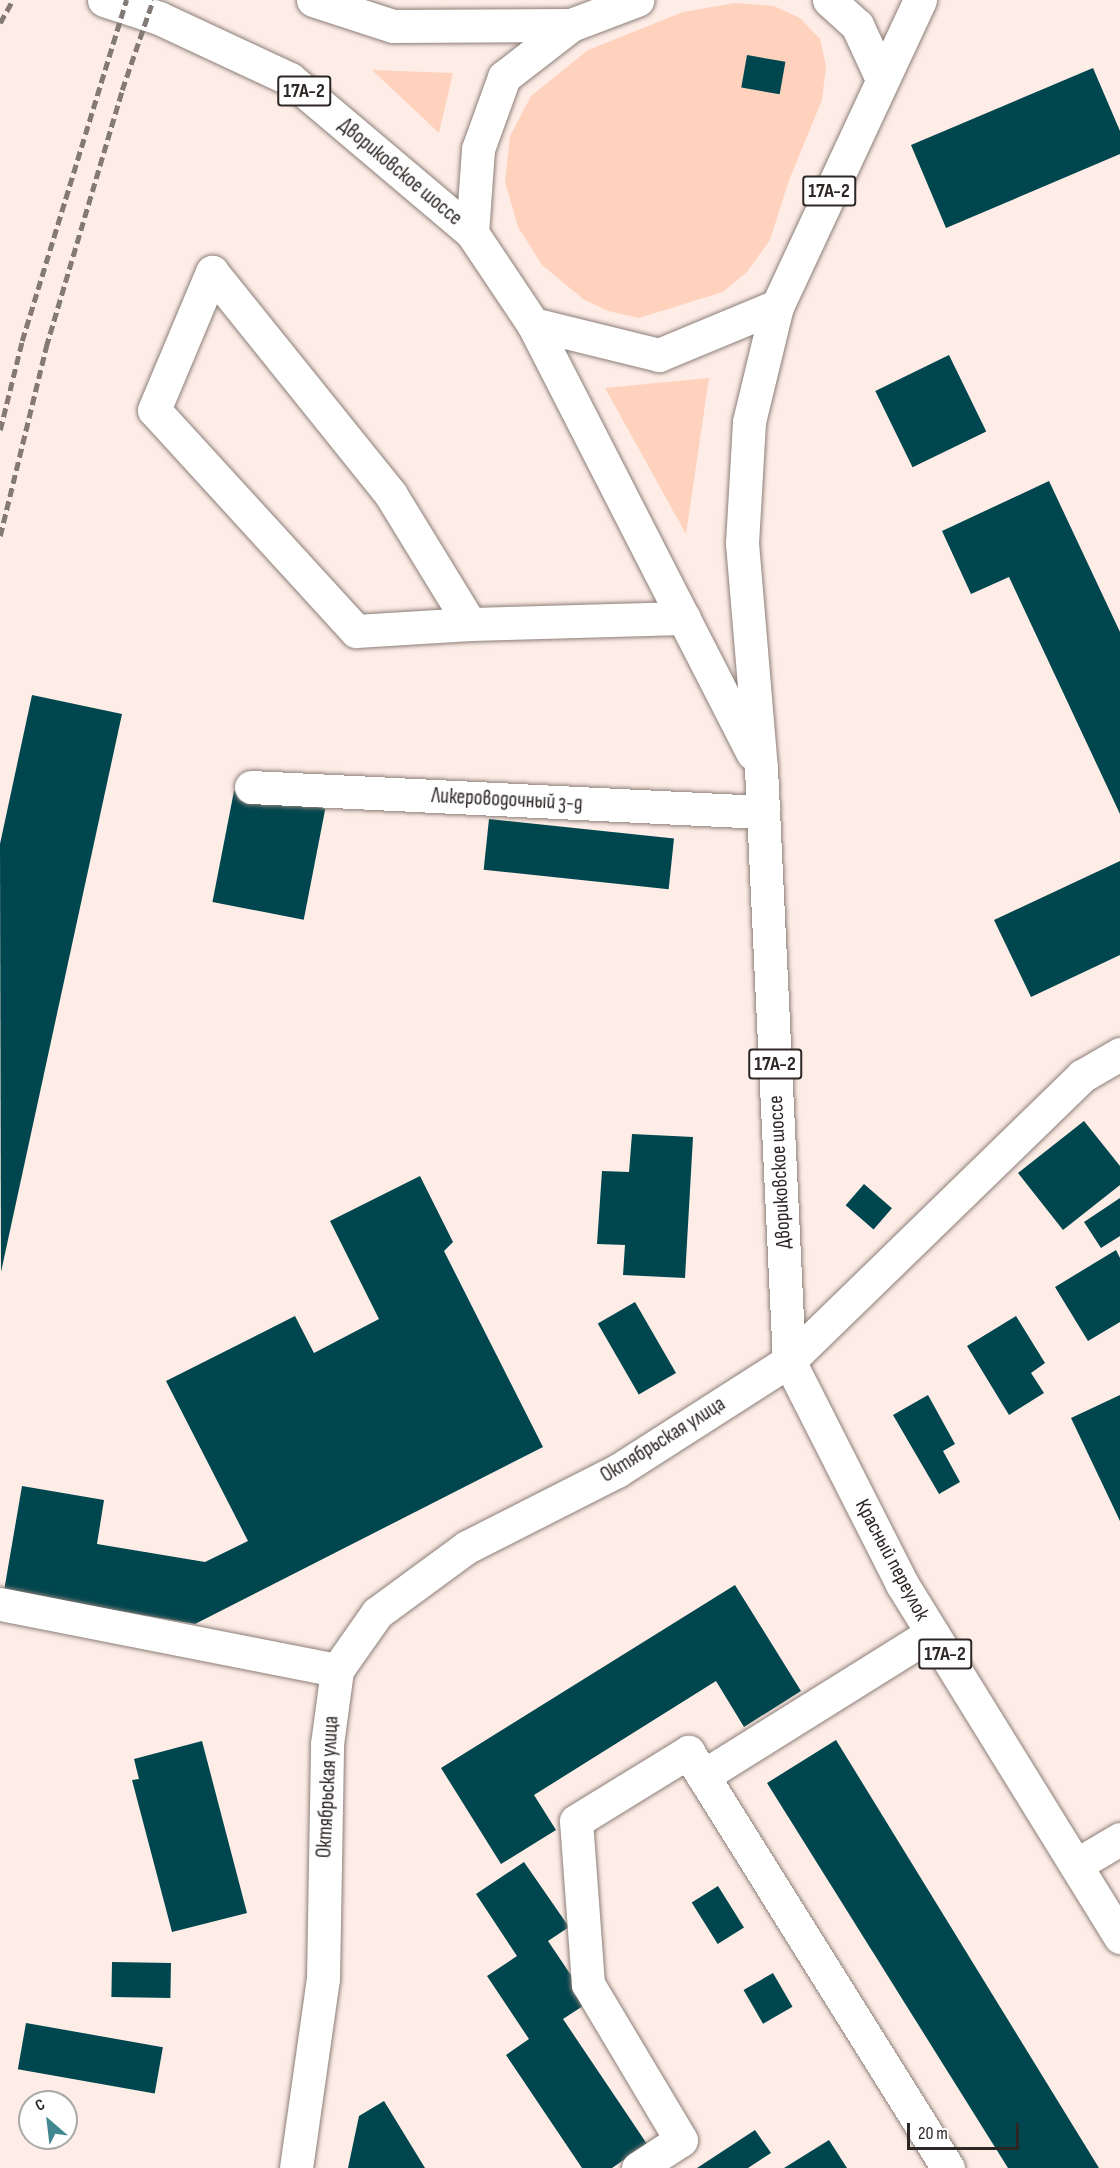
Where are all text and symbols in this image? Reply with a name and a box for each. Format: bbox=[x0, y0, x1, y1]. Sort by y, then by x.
road number: 17А-2 bbox=[277, 74, 331, 108]
street label: Двориковское шоссе bbox=[333, 113, 467, 231]
road number: 17А-2 bbox=[802, 174, 856, 208]
street label: Ликероводочный з-д bbox=[431, 783, 583, 817]
road number: 17А-2 bbox=[748, 1047, 802, 1081]
street label: Двориковское шоссе bbox=[763, 1095, 797, 1249]
street label: Октябрьская улица bbox=[596, 1392, 730, 1488]
street label: Красный переулок bbox=[849, 1495, 935, 1625]
road number: 17А-2 bbox=[918, 1637, 972, 1671]
street label: Октябрьская улица bbox=[312, 1715, 344, 1859]
north arrow bbox=[18, 2090, 78, 2150]
text: С bbox=[32, 2095, 48, 2116]
scale bar bbox=[910, 2111, 1022, 2149]
text: 20 m bbox=[918, 2123, 948, 2144]

